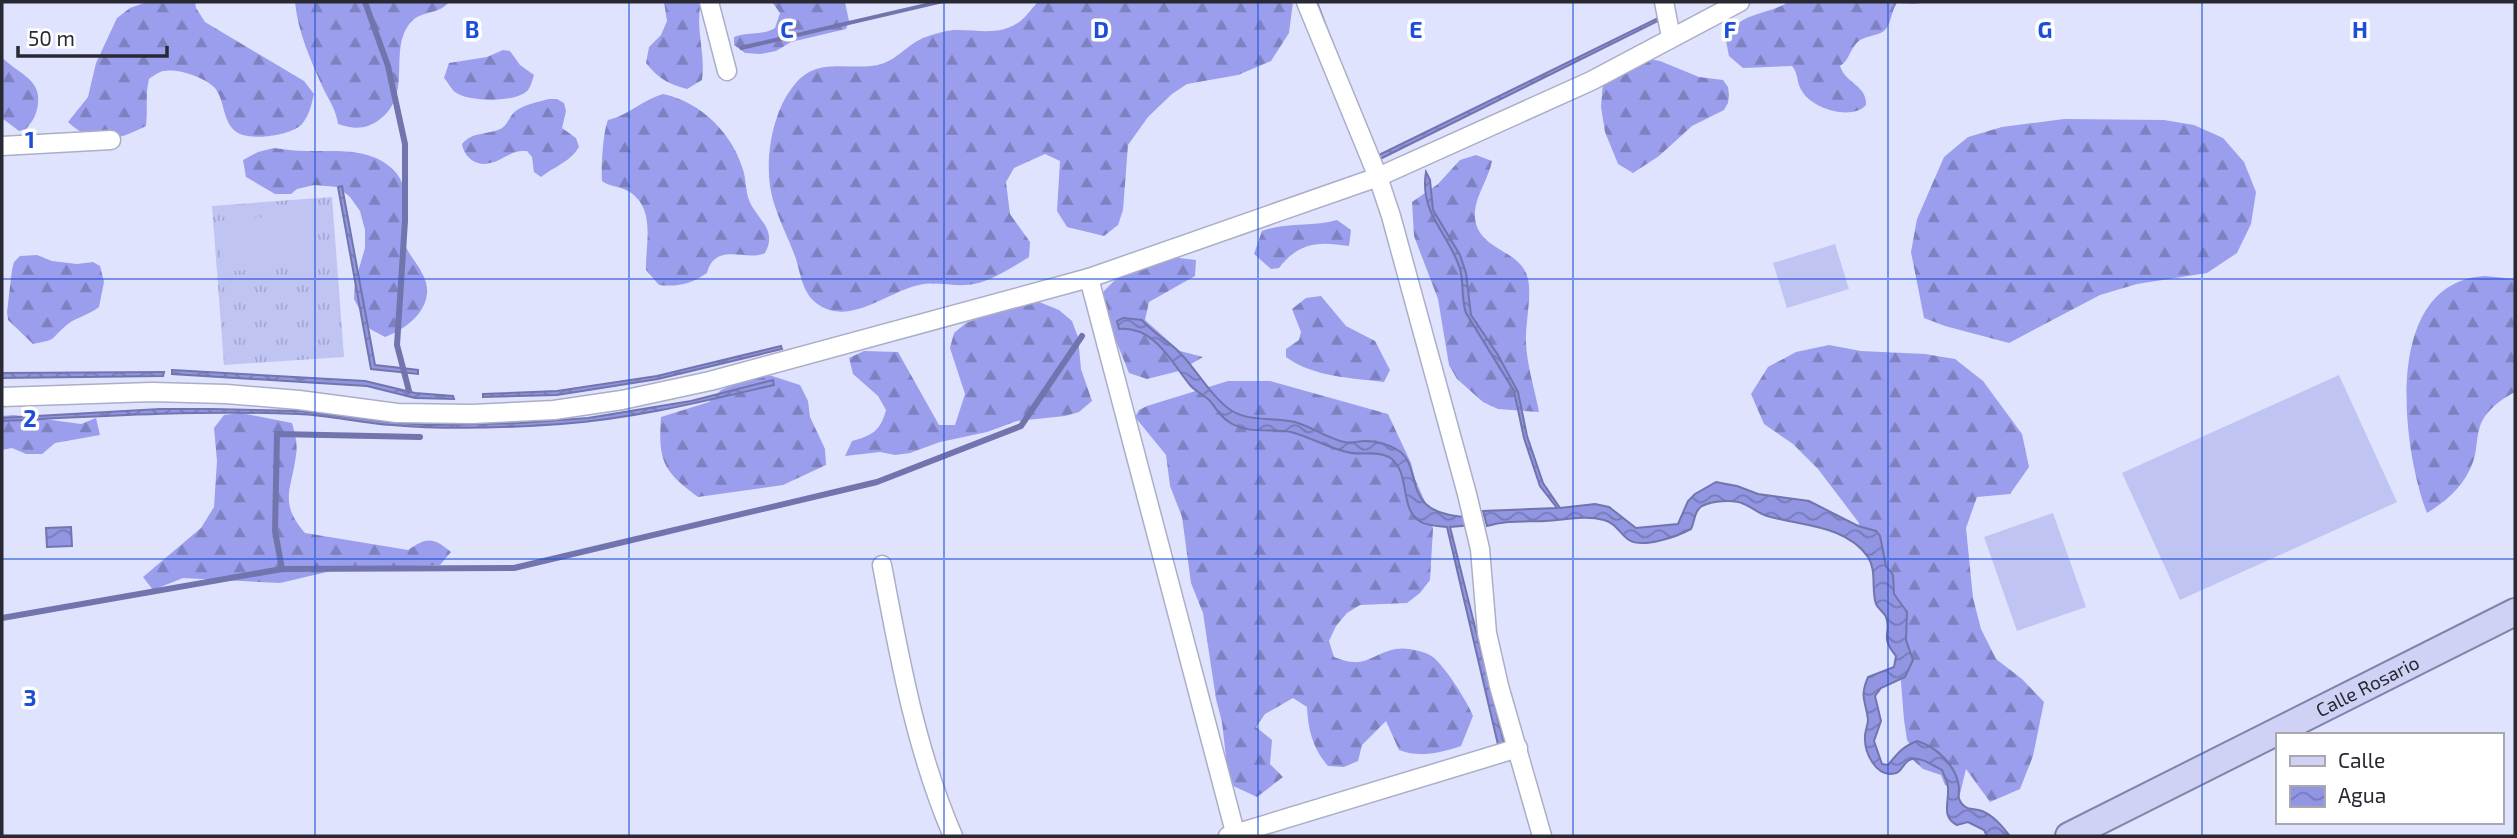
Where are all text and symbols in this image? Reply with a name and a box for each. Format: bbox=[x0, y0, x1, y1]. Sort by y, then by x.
scale bar bbox=[18, 14, 166, 58]
text: B bbox=[465, 15, 479, 43]
text: C bbox=[780, 15, 794, 43]
text: D bbox=[1093, 15, 1109, 43]
text: E bbox=[1409, 15, 1423, 43]
text: F bbox=[1724, 15, 1737, 43]
text: G bbox=[2038, 15, 2052, 43]
text: H bbox=[2352, 15, 2368, 43]
text: 50 m bbox=[28, 25, 75, 50]
text: 1 bbox=[25, 125, 35, 153]
text: 2 bbox=[23, 404, 37, 432]
street label: Calle Rosario bbox=[2312, 650, 2423, 721]
text: 3 bbox=[23, 683, 37, 711]
legend bbox=[2276, 733, 2503, 824]
text: Calle bbox=[2338, 747, 2385, 772]
text: Agua bbox=[2338, 782, 2386, 807]

